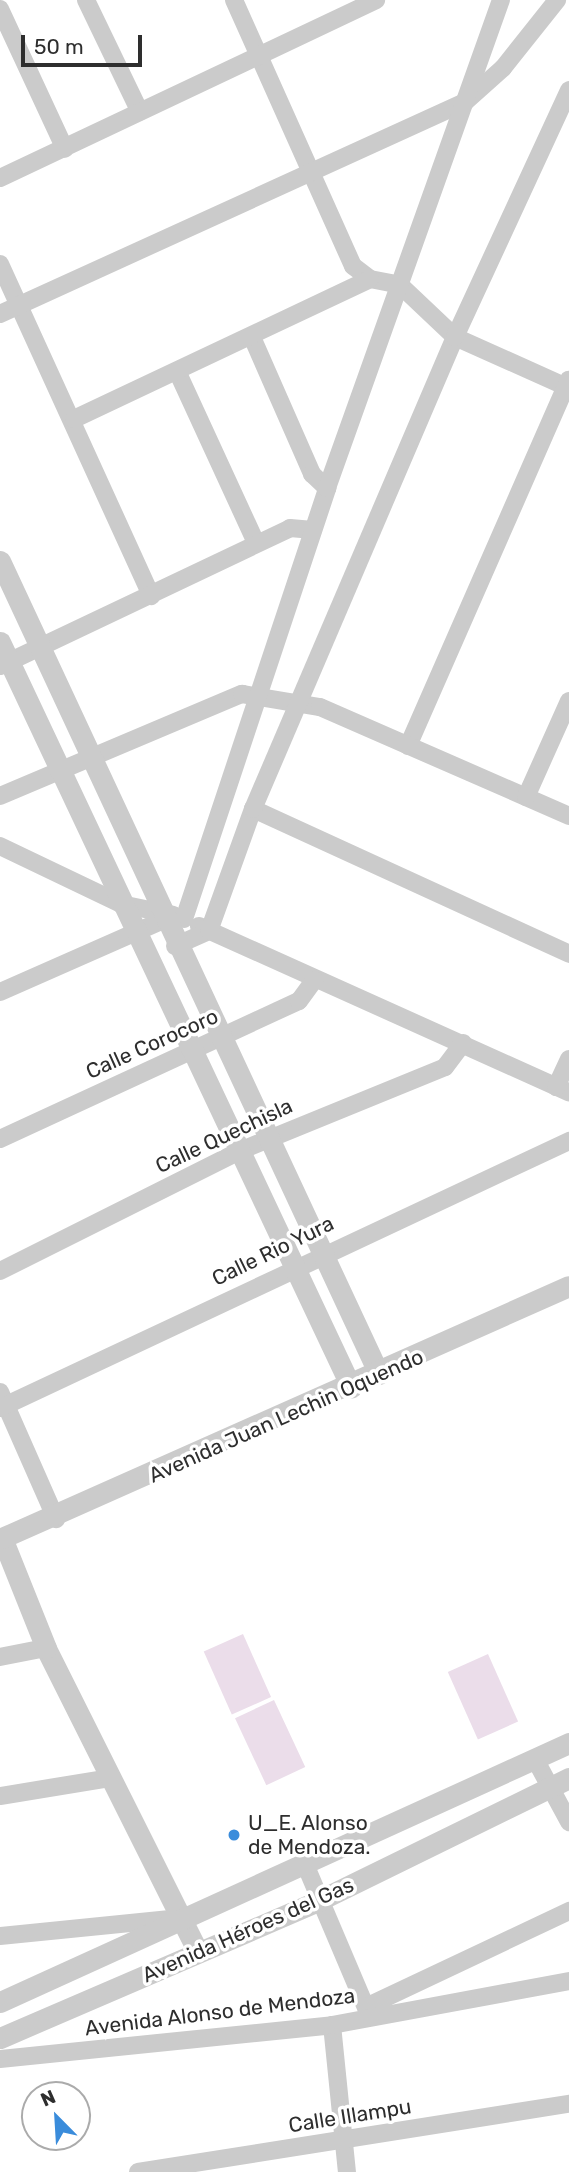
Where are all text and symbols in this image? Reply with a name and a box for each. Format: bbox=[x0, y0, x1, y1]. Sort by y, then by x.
scale bar bbox=[24, 21, 145, 65]
text: 50 m bbox=[34, 34, 84, 59]
street label: Calle Corocoro bbox=[82, 1004, 222, 1084]
street label: Calle Quechisla bbox=[152, 1093, 296, 1179]
street label: Calle Rio Yura bbox=[208, 1211, 338, 1291]
street label: Avenida Juan Lechin Oquendo bbox=[145, 1344, 427, 1488]
place label: U_E. Alonso de Mendoza. bbox=[248, 1810, 371, 1860]
marker: U_E. Alonso de Mendoza. bbox=[226, 1827, 242, 1843]
street label: Avenida Héroes del Gas bbox=[138, 1872, 358, 1988]
street label: Avenida Alonso de Mendoza bbox=[83, 1983, 357, 2041]
north arrow bbox=[21, 2081, 91, 2151]
text: N bbox=[37, 2085, 59, 2111]
street label: Calle Illampu bbox=[287, 2094, 413, 2138]

